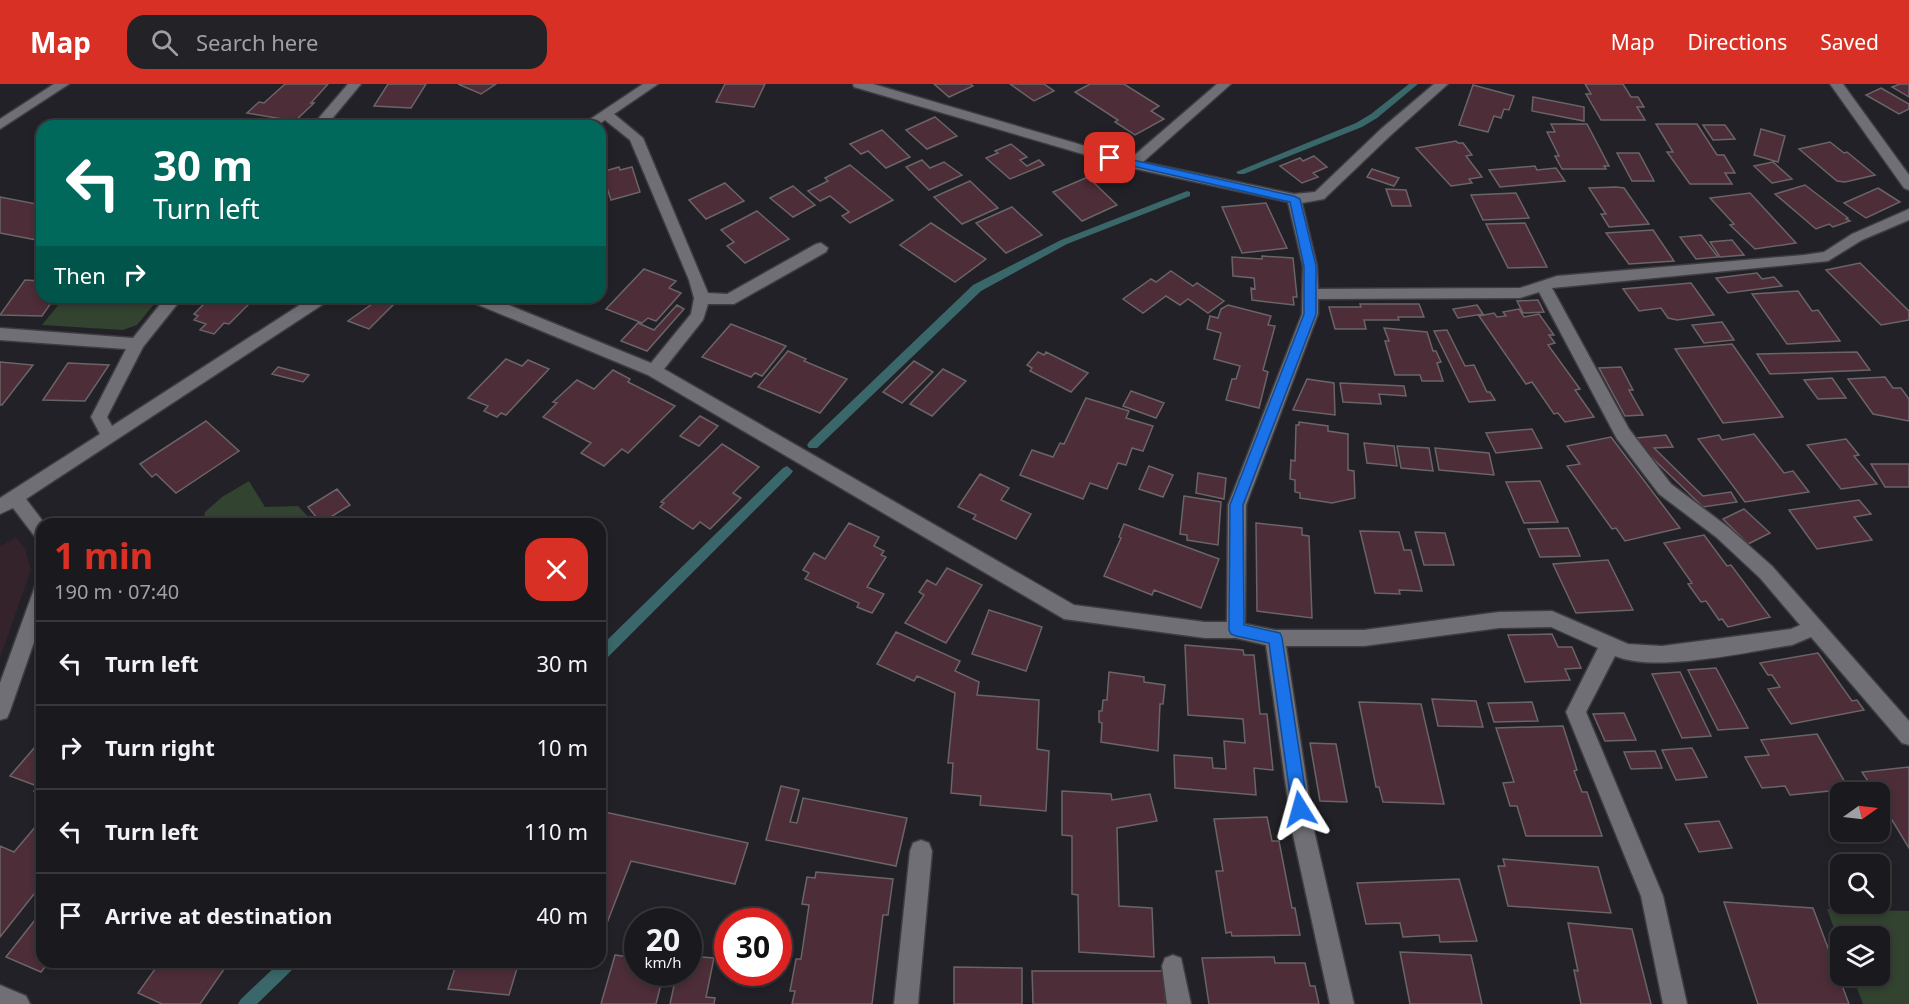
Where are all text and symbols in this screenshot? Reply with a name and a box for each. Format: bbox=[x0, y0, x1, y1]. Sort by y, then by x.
search box bbox=[127, 15, 547, 69]
text: Map bbox=[30, 23, 91, 61]
icon: search bbox=[148, 26, 181, 59]
text: Search here bbox=[196, 27, 318, 57]
text: Map bbox=[1611, 28, 1655, 56]
text: Directions bbox=[1688, 28, 1787, 56]
text: Saved bbox=[1820, 28, 1879, 56]
pin bbox=[1084, 132, 1135, 183]
text: 30 m bbox=[153, 136, 253, 193]
icon: arrive bbox=[1093, 141, 1126, 174]
icon: left bbox=[54, 144, 132, 222]
text: Turn left bbox=[153, 190, 259, 227]
icon: right bbox=[118, 258, 151, 291]
text: Then bbox=[54, 260, 106, 290]
text: 1 min bbox=[54, 531, 153, 580]
button: close bbox=[525, 538, 588, 601]
text: 190 m · 07:40 bbox=[54, 578, 179, 605]
icon: left bbox=[54, 647, 87, 680]
text: Turn left bbox=[105, 648, 199, 678]
text: 30 m bbox=[537, 648, 588, 678]
icon: right bbox=[54, 731, 87, 764]
text: Turn right bbox=[105, 732, 215, 762]
text: 10 m bbox=[537, 732, 588, 762]
position arrow bbox=[1268, 777, 1332, 841]
north arrow bbox=[1830, 782, 1890, 842]
map controls bbox=[1830, 782, 1890, 986]
icon: left bbox=[54, 815, 87, 848]
text: Turn left bbox=[105, 816, 199, 846]
text: 110 m bbox=[524, 816, 588, 846]
button: search bbox=[1830, 854, 1890, 914]
icon: arrive bbox=[54, 899, 87, 932]
text: Arrive at destination bbox=[105, 900, 332, 930]
text: 40 m bbox=[537, 900, 588, 930]
speed limit sign: 30 bbox=[714, 908, 792, 986]
text: 20 bbox=[646, 919, 680, 960]
button: layers bbox=[1830, 926, 1890, 986]
text: km/h bbox=[645, 952, 681, 972]

